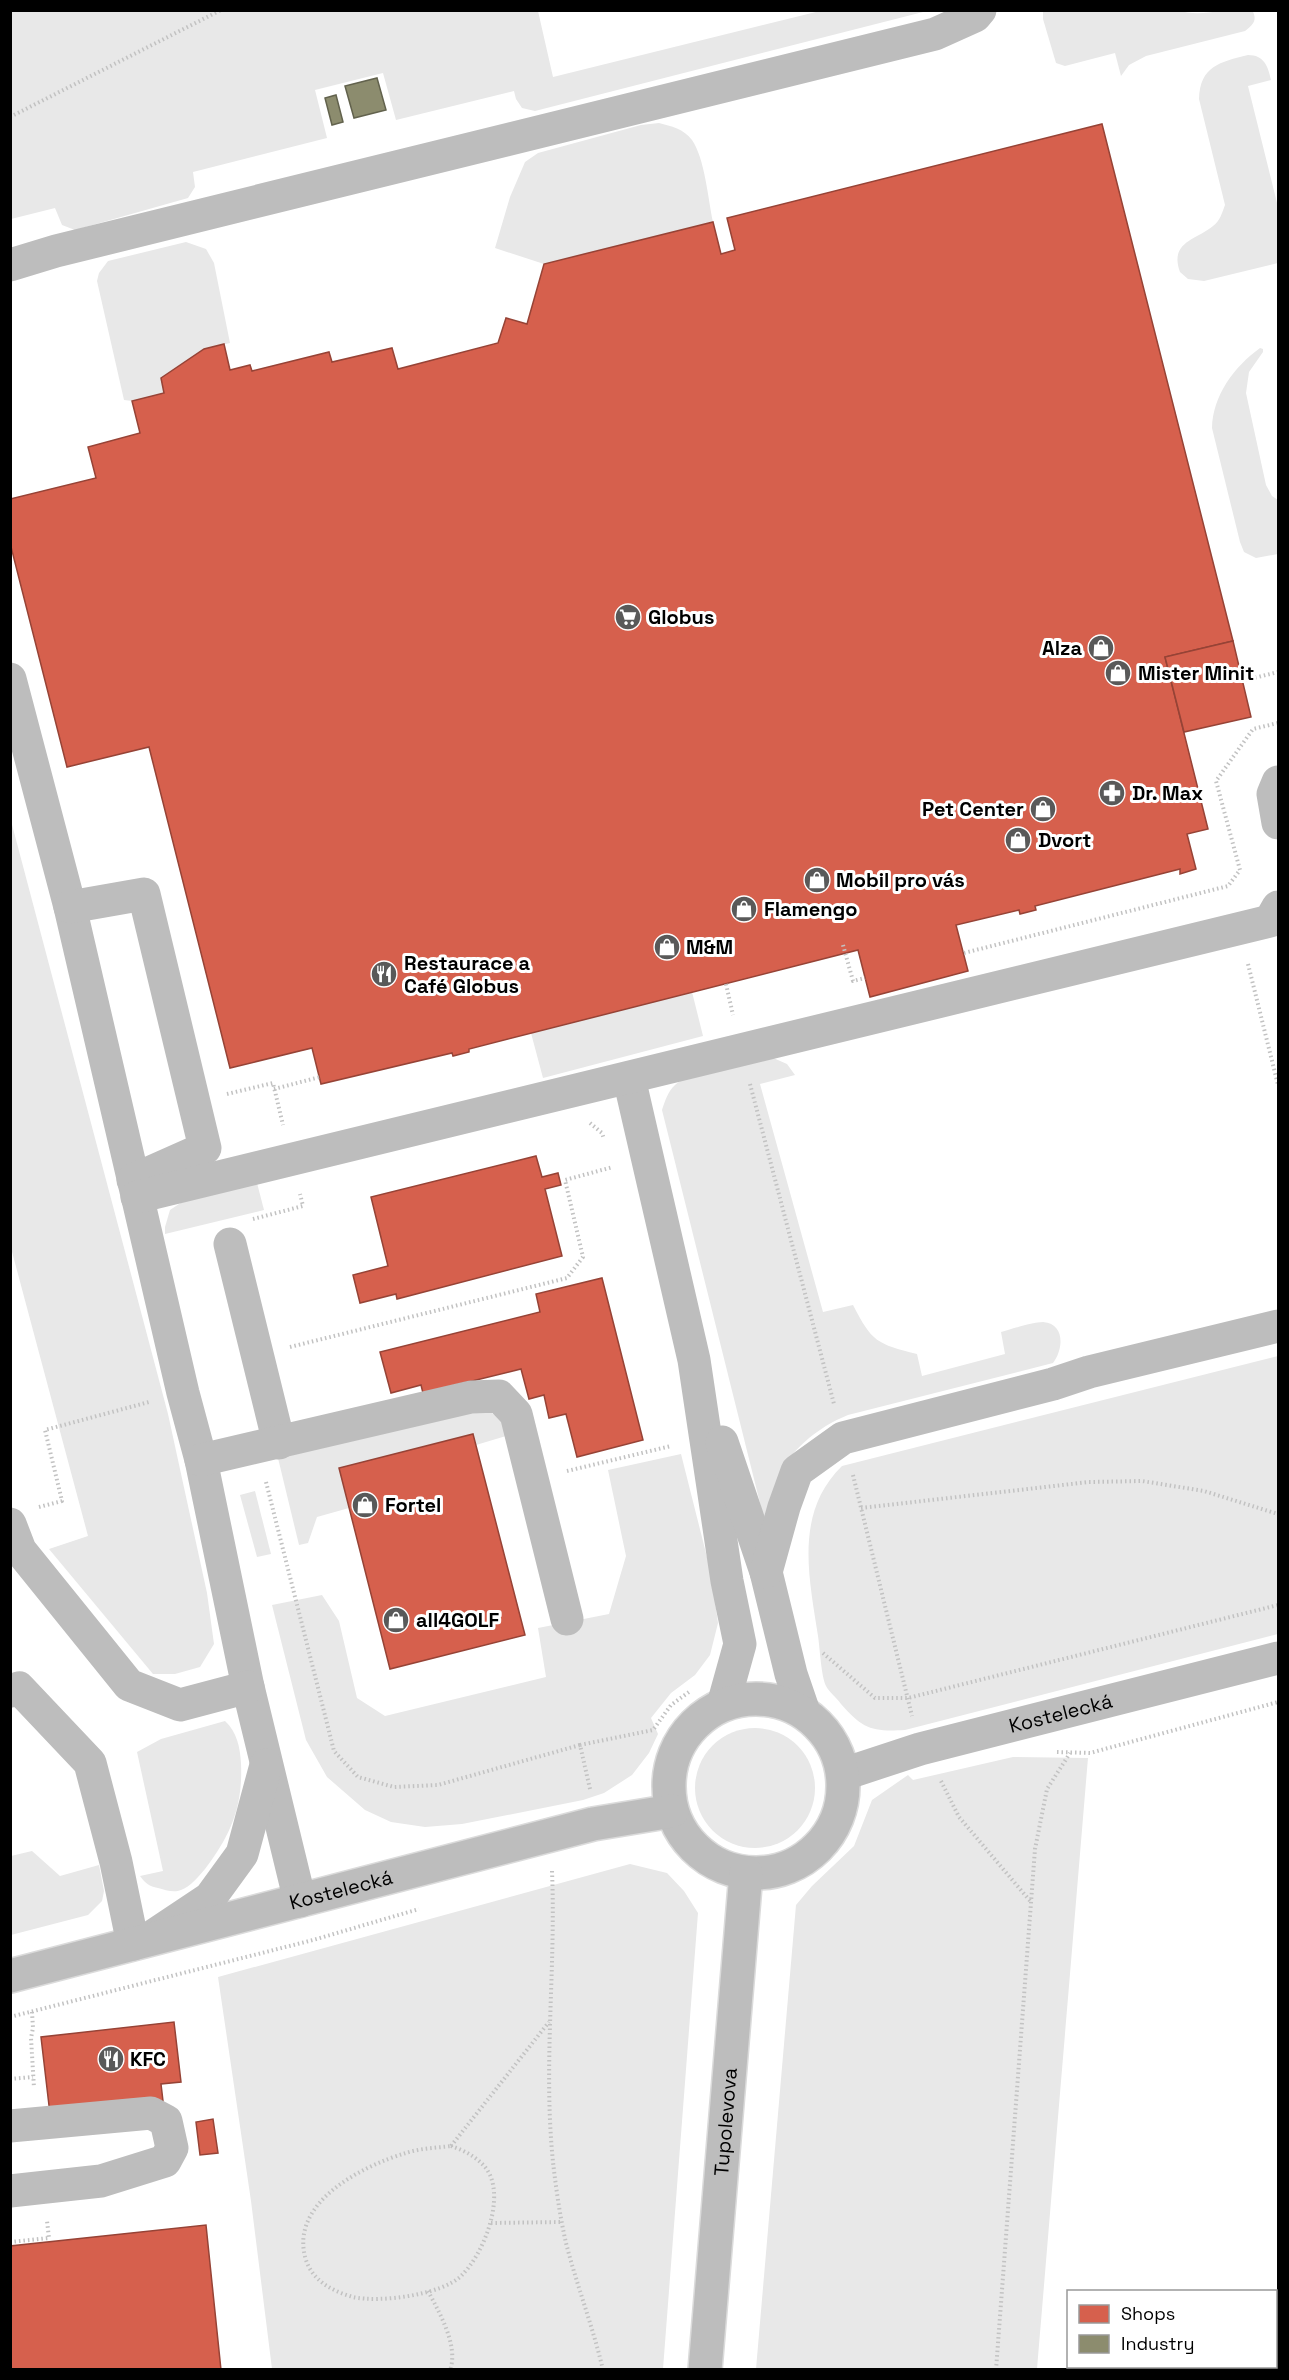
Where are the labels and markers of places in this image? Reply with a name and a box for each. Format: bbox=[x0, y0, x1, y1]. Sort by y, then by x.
supermarket icon: Globus bbox=[613, 602, 643, 632]
place label: Globus bbox=[648, 604, 714, 630]
shop icon: Alza bbox=[1086, 633, 1116, 663]
place label: Alza bbox=[1042, 635, 1082, 661]
shop icon: Mister Minit bbox=[1103, 658, 1133, 688]
place label: Mister Minit bbox=[1138, 660, 1254, 686]
pharmacy icon: Dr. Max bbox=[1097, 778, 1127, 808]
place label: Dr. Max bbox=[1132, 780, 1203, 806]
shop icon: Pet Center bbox=[1028, 794, 1058, 824]
place label: Pet Center bbox=[922, 796, 1024, 822]
shop icon: Dvort bbox=[1003, 825, 1033, 855]
place label: Dvort bbox=[1038, 827, 1091, 853]
shop icon: Mobil pro vás bbox=[802, 865, 832, 895]
place label: Mobil pro vás bbox=[836, 867, 965, 893]
shop icon: Flamengo bbox=[729, 894, 759, 924]
place label: Flamengo bbox=[764, 896, 858, 922]
shop icon: M&M bbox=[652, 932, 682, 962]
place label: M&M bbox=[686, 934, 733, 960]
place label: Restaurace a Café Globus bbox=[404, 950, 531, 999]
restaurant icon: Restaurace a Café Globus bbox=[369, 959, 399, 989]
shop icon: Fortel bbox=[350, 1490, 380, 1520]
place label: Fortel bbox=[385, 1492, 441, 1518]
shop icon: all4GOLF bbox=[381, 1605, 411, 1635]
place label: all4GOLF bbox=[416, 1607, 500, 1633]
restaurant icon: KFC bbox=[96, 2044, 126, 2074]
place label: KFC bbox=[130, 2046, 166, 2072]

